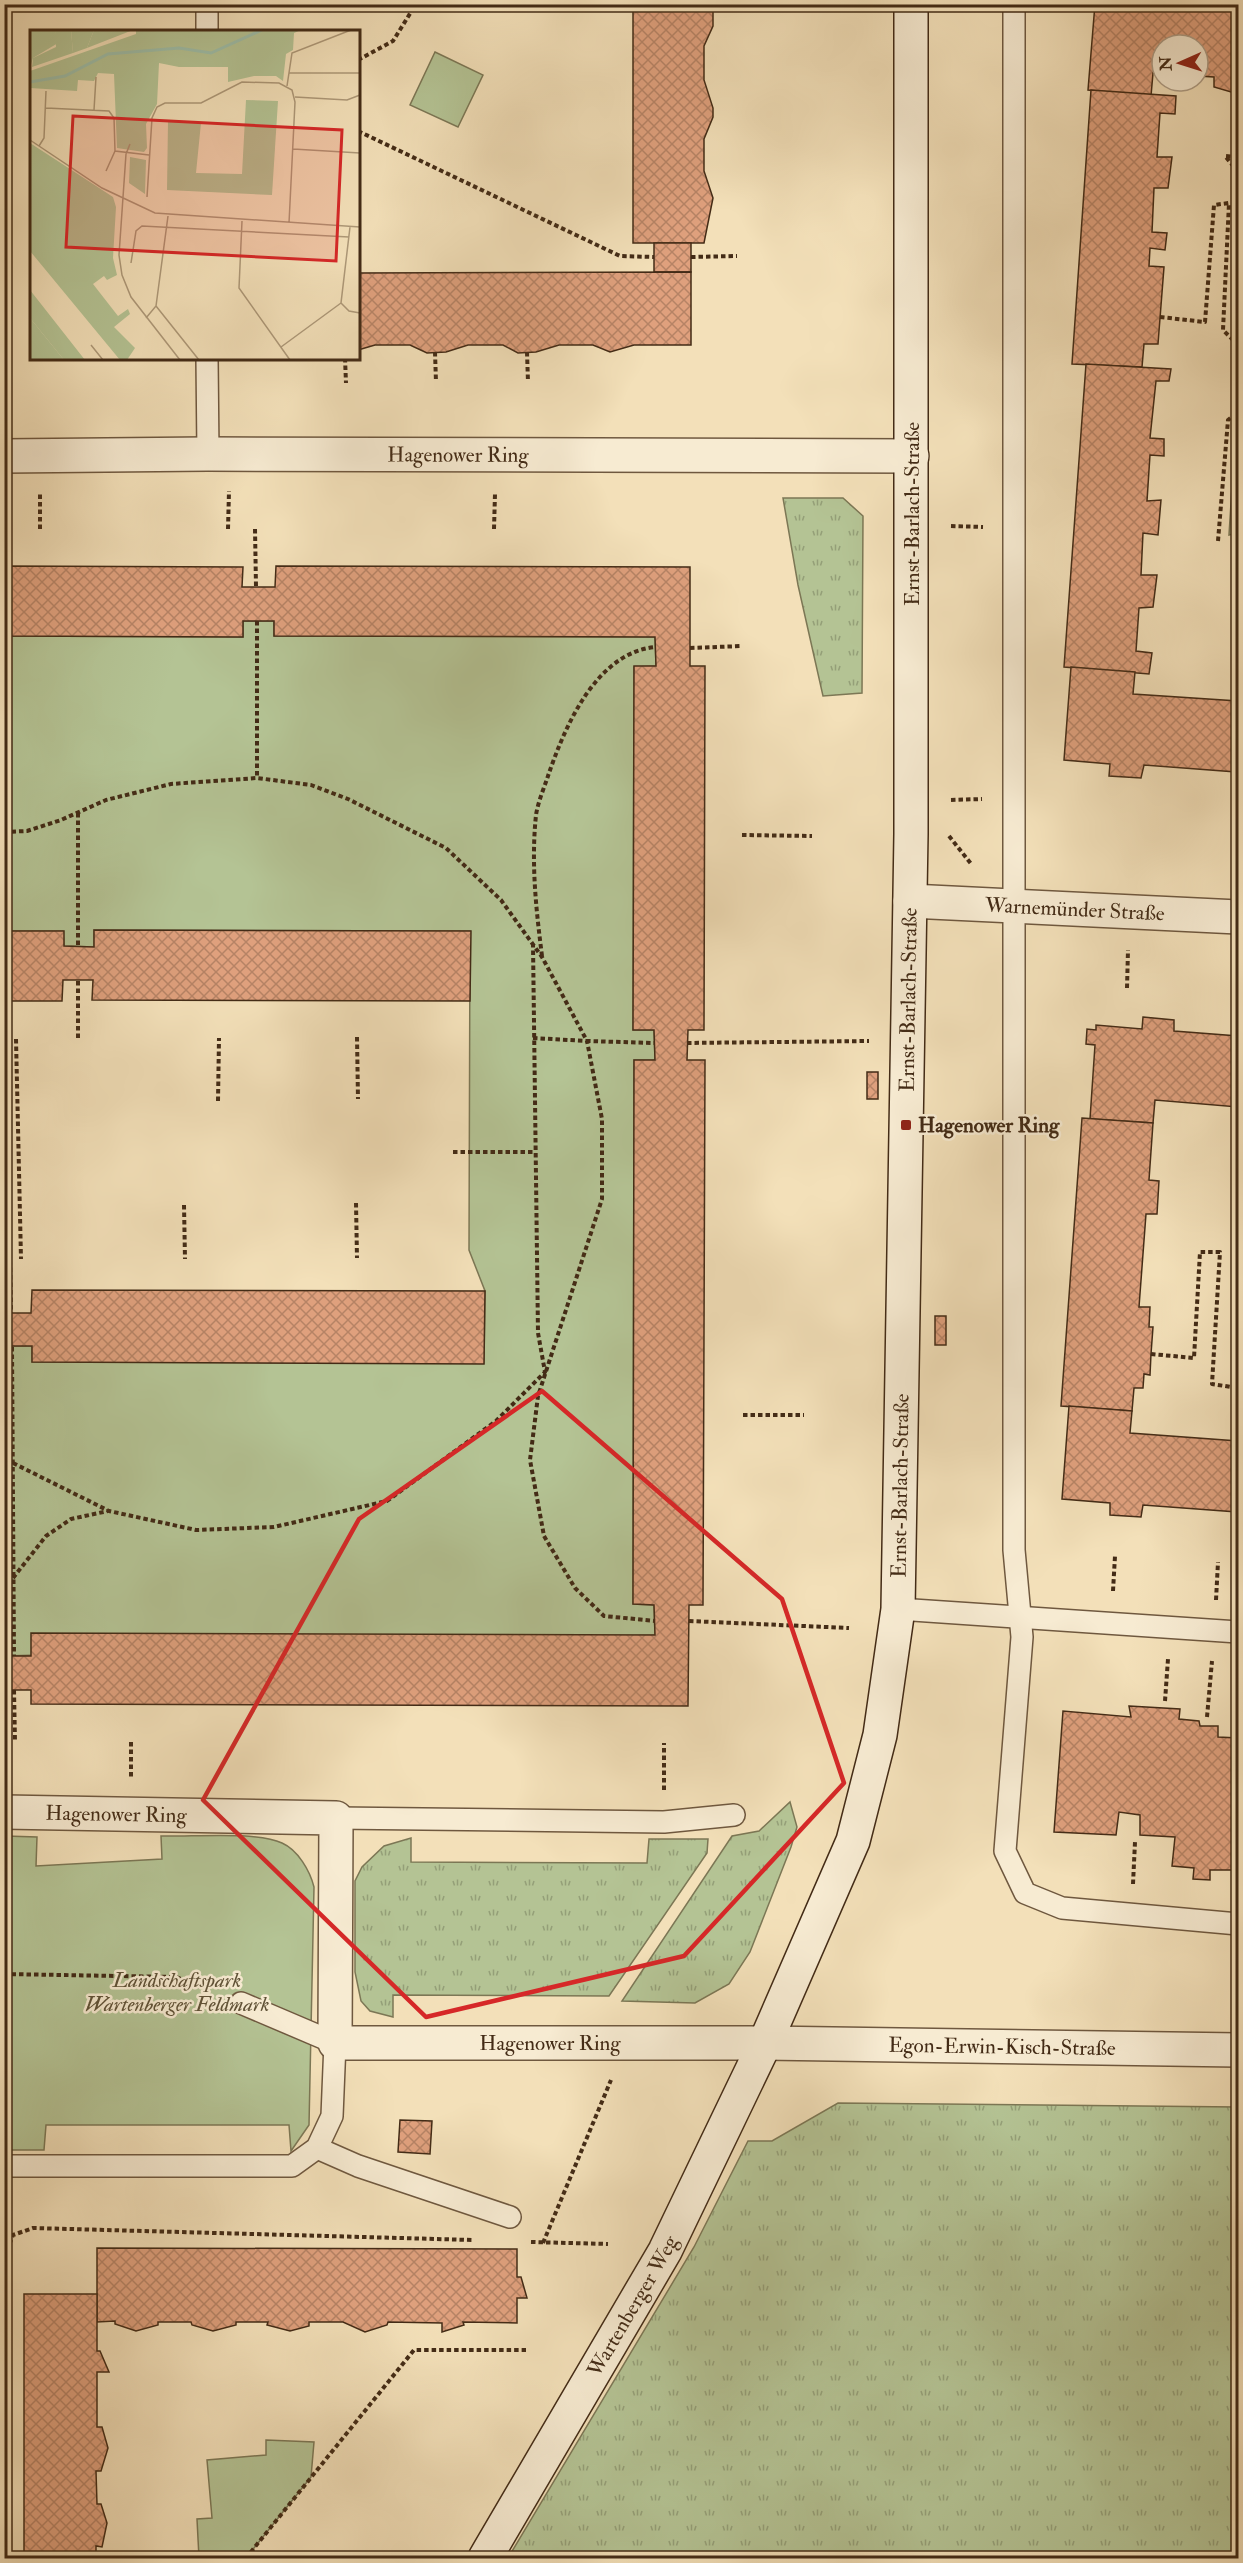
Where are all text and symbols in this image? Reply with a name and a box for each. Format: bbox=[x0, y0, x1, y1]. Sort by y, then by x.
inset map bbox=[30, 30, 360, 360]
north arrow bbox=[1150, 33, 1210, 93]
text: N bbox=[1156, 55, 1176, 72]
street label: Ernst-Barlach-Straße bbox=[899, 422, 926, 606]
street label: Hagenower Ring bbox=[387, 441, 529, 468]
street label: Warnemünder Straße bbox=[983, 891, 1165, 927]
street label: Ernst-Barlach-Straße bbox=[893, 907, 923, 1092]
place label: Hagenower Ring bbox=[918, 1112, 1060, 1139]
marker: Hagenower Ring bbox=[899, 1118, 913, 1132]
street label: Ernst-Barlach-Straße bbox=[885, 1393, 915, 1578]
street label: Hagenower Ring bbox=[45, 1799, 188, 1829]
park label: Landschaftspark Wartenberger Feldmark bbox=[85, 1967, 269, 2018]
street label: Hagenower Ring bbox=[479, 2030, 621, 2057]
street label: Egon-Erwin-Kisch-Straße bbox=[888, 2031, 1116, 2062]
street label: Wartenberger Weg bbox=[580, 2230, 684, 2382]

